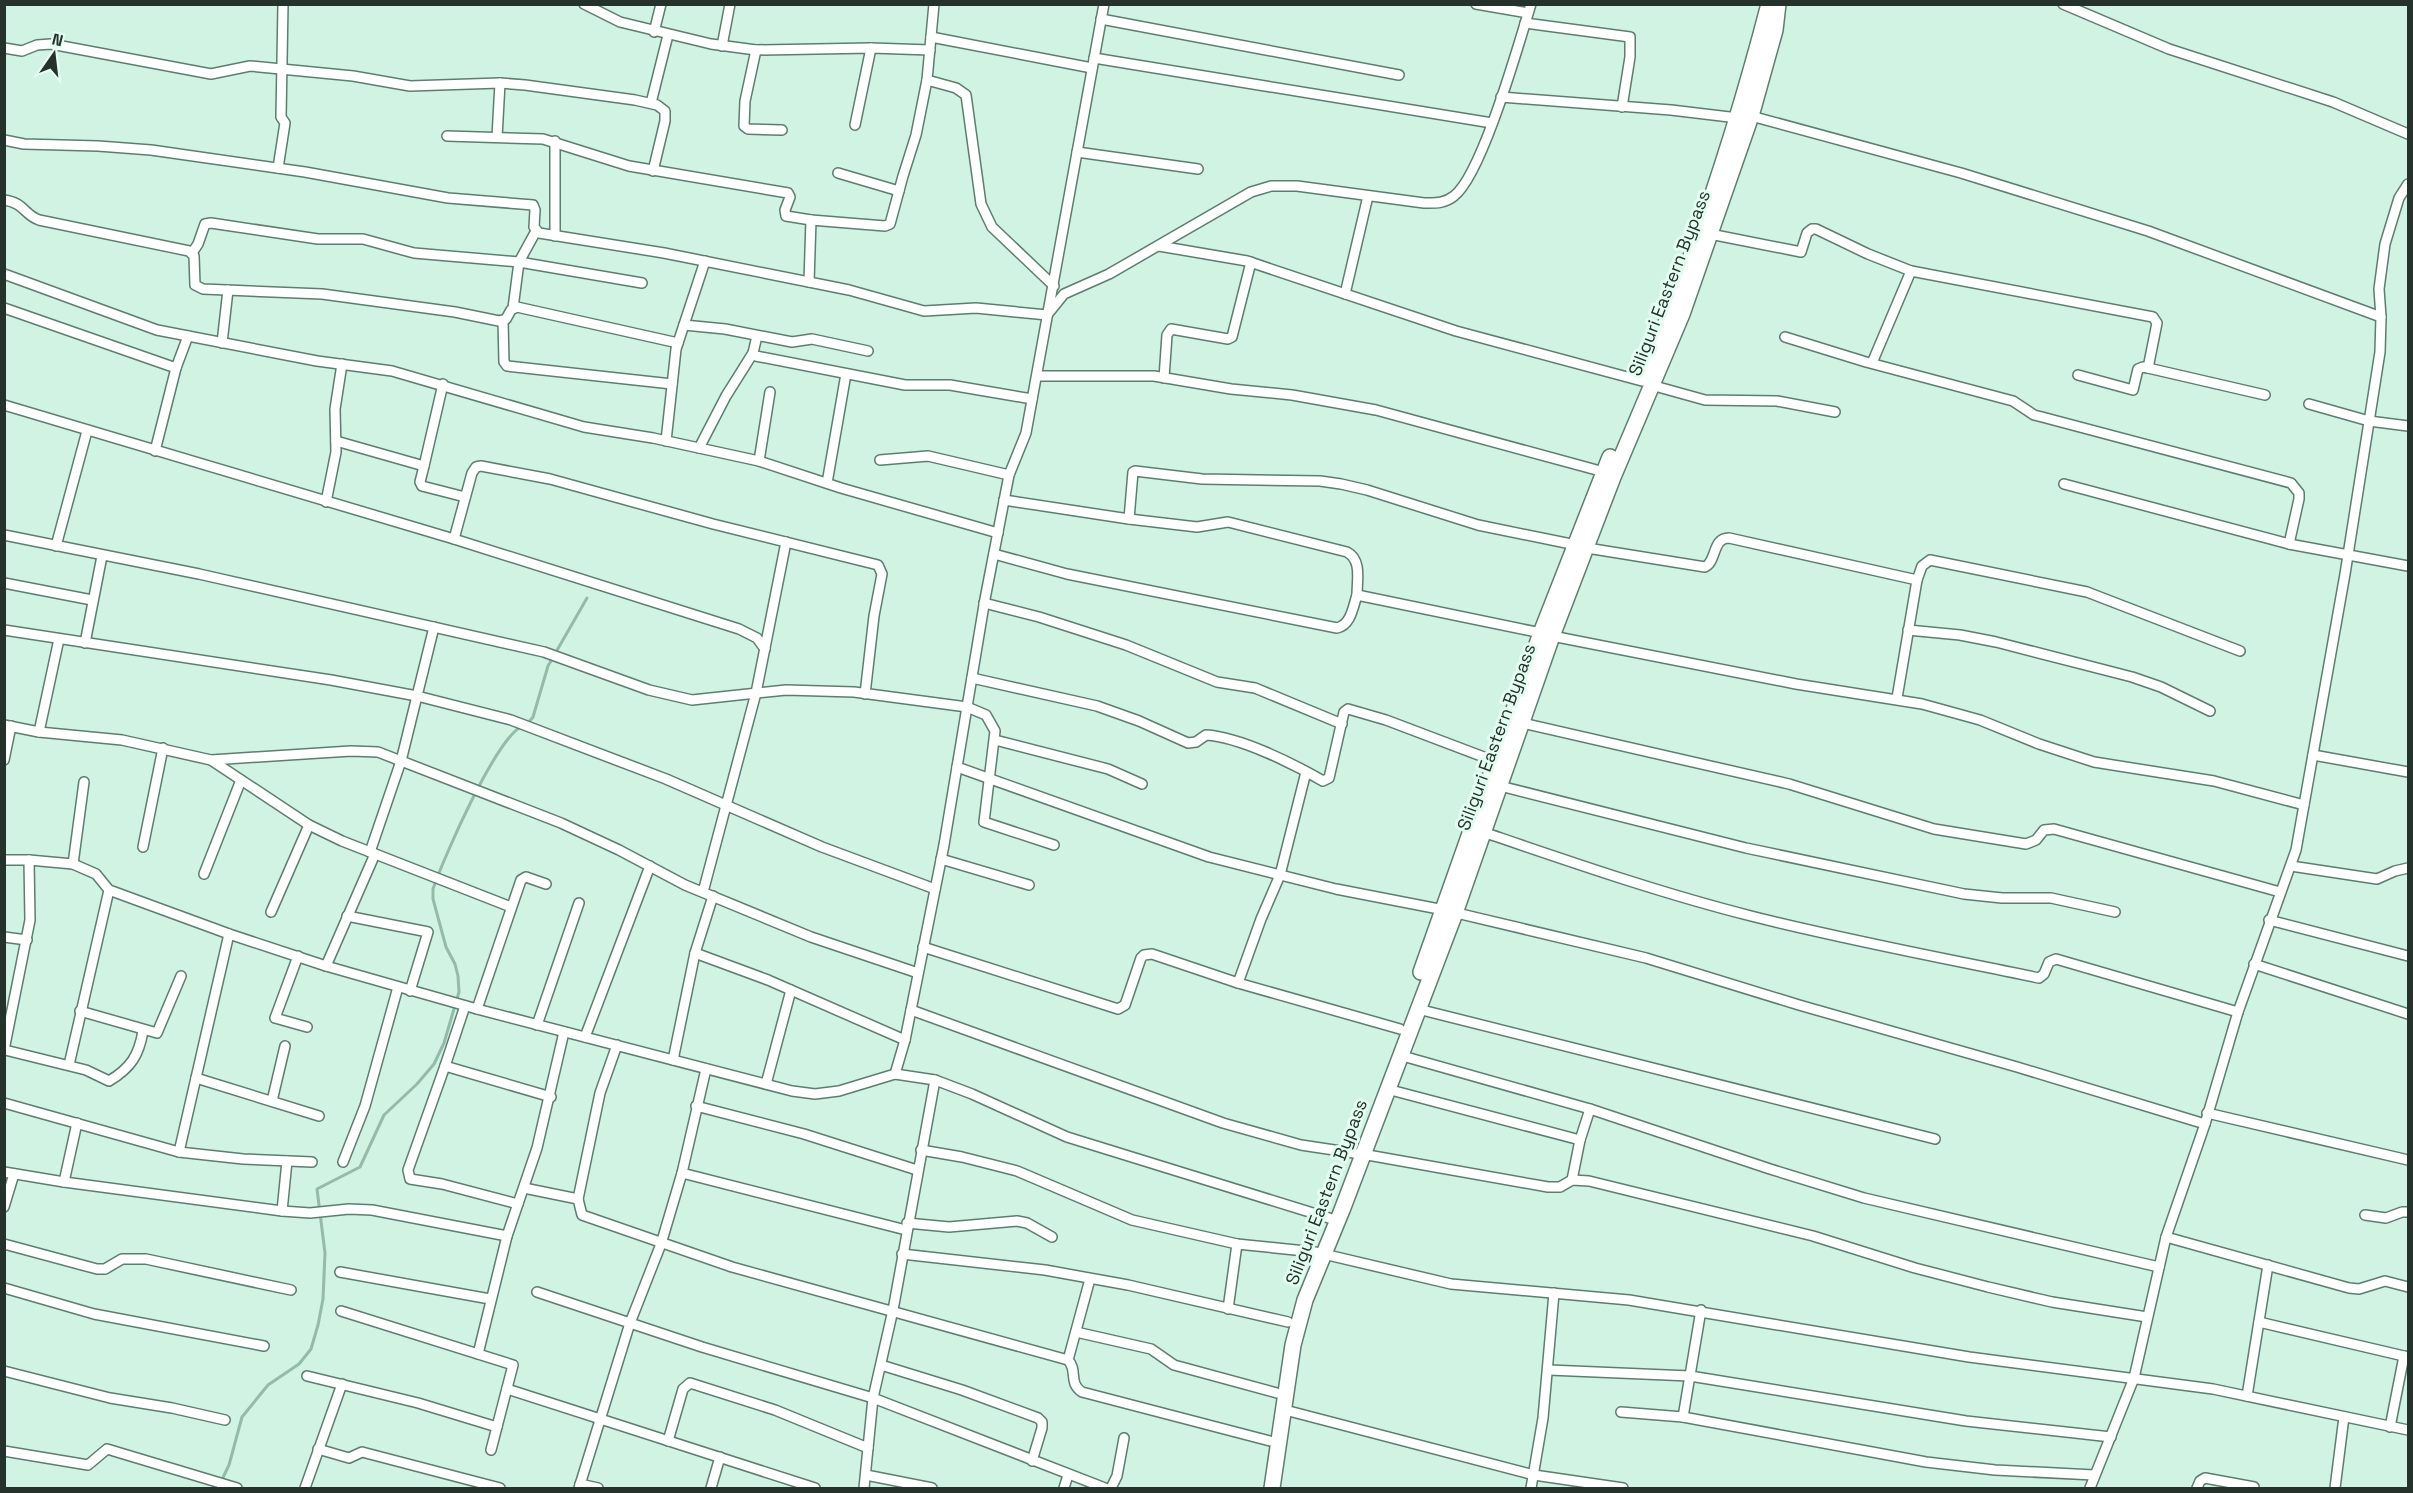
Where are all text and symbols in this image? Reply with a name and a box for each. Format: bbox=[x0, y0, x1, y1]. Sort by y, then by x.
north arrow bbox=[24, 24, 84, 84]
text: N bbox=[50, 28, 65, 51]
street label: Siliguri Eastern Bypass bbox=[1623, 187, 1715, 379]
street label: Siliguri Eastern Bypass bbox=[1451, 640, 1541, 834]
street label: Siliguri Eastern Bypass bbox=[1280, 1096, 1372, 1288]

